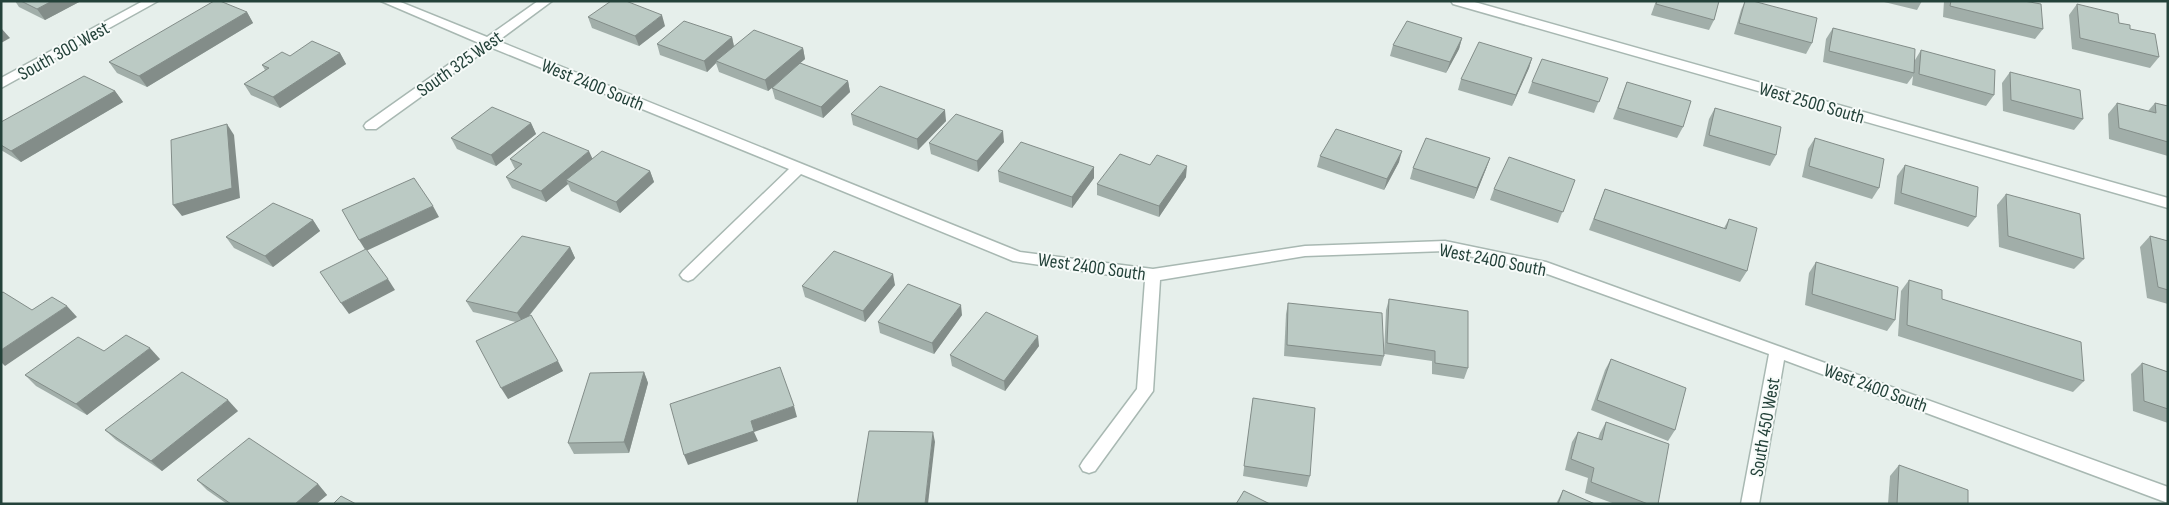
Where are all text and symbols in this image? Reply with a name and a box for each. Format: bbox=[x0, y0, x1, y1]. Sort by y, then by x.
street label: South 300 West bbox=[14, 17, 114, 86]
street label: South 325 West bbox=[412, 26, 507, 102]
street label: West 2400 South bbox=[538, 54, 647, 116]
street label: West 2500 South bbox=[1756, 77, 1867, 129]
street label: West 2400 South bbox=[1437, 239, 1548, 282]
street label: West 2400 South bbox=[1036, 249, 1147, 286]
street label: West 2400 South bbox=[1820, 359, 1931, 418]
street label: South 450 West bbox=[1745, 376, 1786, 479]

